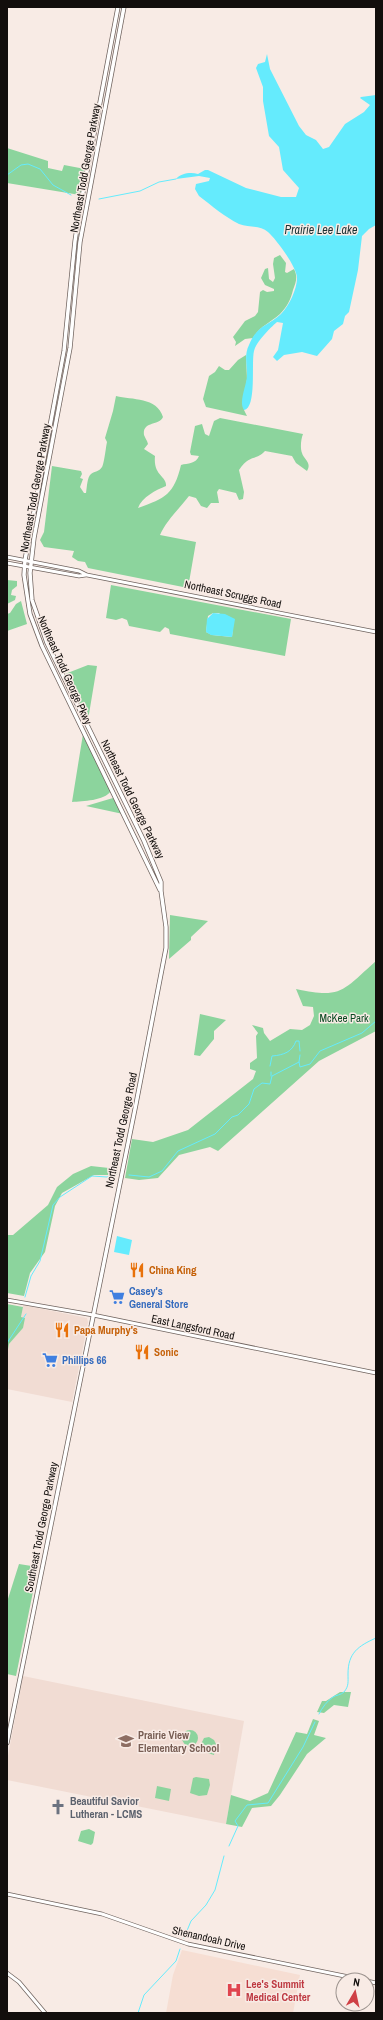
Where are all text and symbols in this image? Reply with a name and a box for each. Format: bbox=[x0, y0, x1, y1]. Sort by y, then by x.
street label: Northeast Todd George Parkway bbox=[67, 102, 103, 234]
water label: Prairie Lee Lake bbox=[285, 222, 358, 238]
street label: Northeast Todd George Parkway bbox=[17, 422, 53, 554]
street label: Northeast Scruggs Road bbox=[183, 577, 283, 611]
street label: Northeast Todd George Pkwy bbox=[35, 613, 96, 727]
street label: Northeast Todd George Parkway bbox=[98, 737, 168, 861]
park label: McKee Park bbox=[319, 1011, 369, 1025]
street label: Northeast Todd George Road bbox=[102, 1071, 140, 1189]
restaurant icon: China King bbox=[128, 1261, 146, 1279]
place label: China King bbox=[149, 1263, 197, 1277]
place label: Casey's General Store bbox=[129, 1284, 188, 1311]
supermarket icon: Casey's General Store bbox=[108, 1288, 126, 1306]
street label: East Langsford Road bbox=[150, 1311, 236, 1343]
restaurant icon: Papa Murphy's bbox=[53, 1321, 71, 1339]
place label: Papa Murphy's bbox=[74, 1323, 138, 1337]
restaurant icon: Sonic bbox=[133, 1343, 151, 1361]
place label: Sonic bbox=[154, 1345, 179, 1359]
supermarket icon: Phillips 66 bbox=[41, 1351, 59, 1369]
place label: Phillips 66 bbox=[62, 1353, 107, 1367]
street label: Southeast Todd George Parkway bbox=[22, 1460, 61, 1593]
place label: Prairie View Elementary School bbox=[138, 1728, 219, 1755]
school or university icon: Prairie View Elementary School bbox=[117, 1732, 135, 1750]
place label: Beautiful Savior Lutheran - LCMS bbox=[70, 1794, 142, 1821]
church icon: Beautiful Savior Lutheran - LCMS bbox=[49, 1798, 67, 1816]
street label: Shenandoah Drive bbox=[171, 1923, 247, 1953]
north arrow bbox=[335, 1972, 375, 2012]
text: N bbox=[352, 1975, 361, 1990]
place label: Lee's Summit Medical Center bbox=[246, 1977, 311, 2004]
hospital icon: Lee's Summit Medical Center bbox=[225, 1981, 243, 1999]

